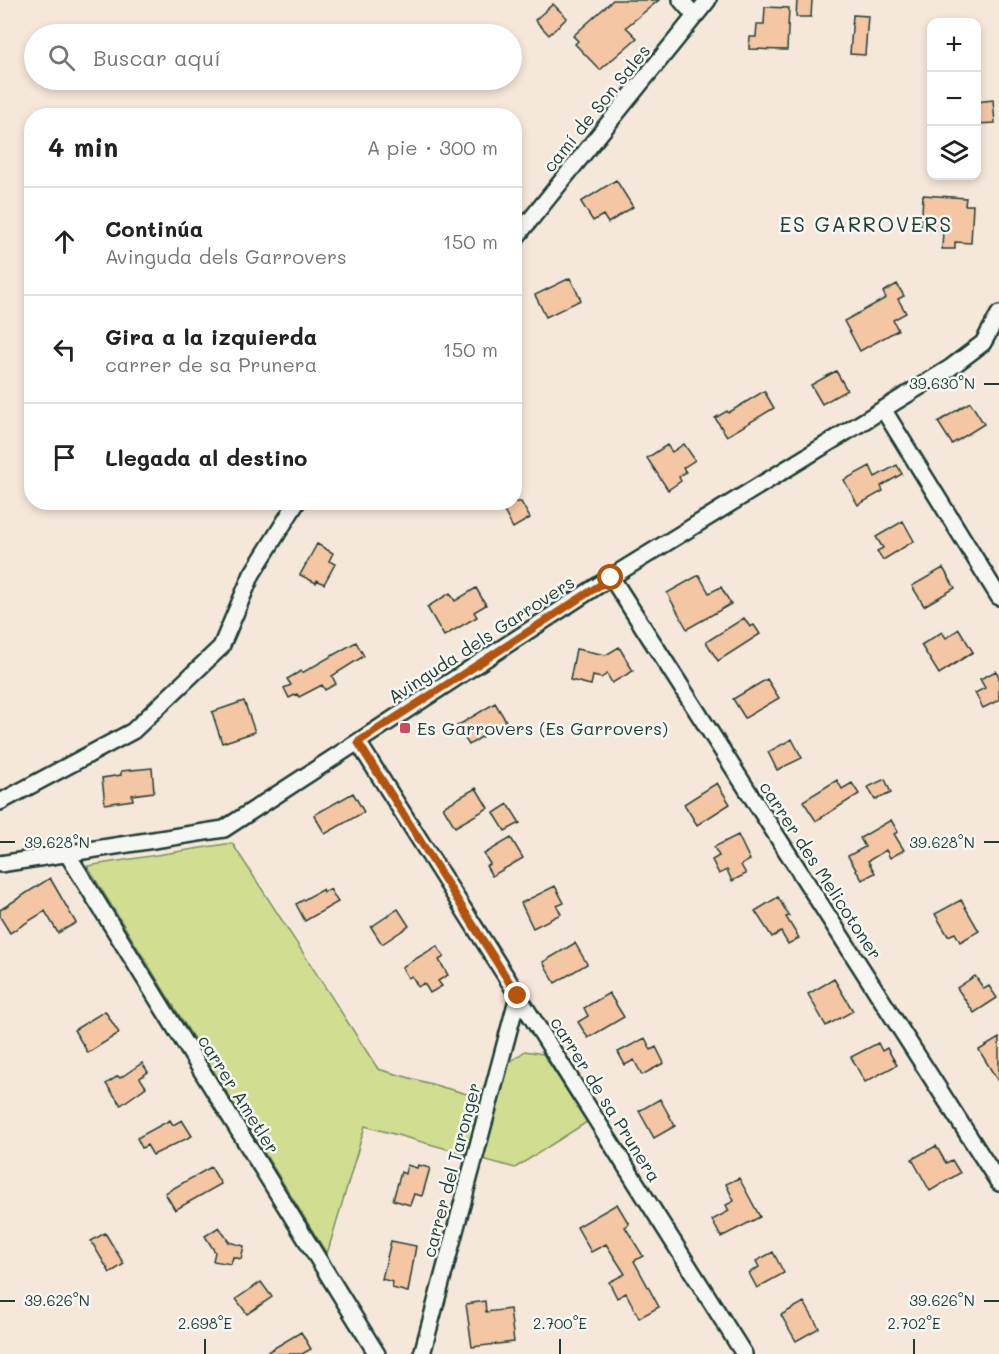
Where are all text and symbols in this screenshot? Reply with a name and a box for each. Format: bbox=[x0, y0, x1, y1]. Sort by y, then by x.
map controls bbox=[927, 18, 981, 180]
button: + bbox=[927, 18, 981, 72]
search box bbox=[24, 24, 522, 90]
street label: camí de Son Sales bbox=[537, 39, 655, 177]
icon: search bbox=[45, 41, 78, 74]
text: Buscar aquí bbox=[93, 43, 221, 72]
button: − bbox=[927, 72, 981, 126]
button: layers bbox=[927, 126, 981, 180]
text: 4 min bbox=[48, 130, 118, 164]
text: A pie · 300 m bbox=[367, 134, 498, 160]
district label: ES GARROVERS bbox=[779, 210, 953, 237]
text: Continúa bbox=[105, 214, 203, 243]
icon: ahead bbox=[48, 225, 81, 258]
text: 150 m bbox=[443, 228, 498, 254]
text: Avinguda dels Garrovers bbox=[105, 243, 347, 269]
text: Gira a la izquierda bbox=[105, 322, 317, 351]
icon: left bbox=[48, 333, 81, 366]
text: 150 m bbox=[443, 336, 498, 362]
text: carrer de sa Prunera bbox=[105, 351, 317, 377]
text: 39.630°N bbox=[909, 373, 975, 393]
icon: arrive bbox=[48, 441, 81, 474]
text: Llegada al destino bbox=[105, 443, 307, 472]
route start bbox=[597, 564, 623, 590]
street label: Avinguda dels Garrovers bbox=[383, 570, 579, 708]
place label: Es Garrovers (Es Garrovers) bbox=[417, 716, 668, 740]
marker: Es Garrovers (Es Garrovers) bbox=[398, 721, 412, 735]
street label: carrer des Melicotoner bbox=[754, 776, 888, 964]
text: 39.628°N bbox=[24, 832, 90, 852]
text: 39.628°N bbox=[909, 832, 975, 852]
route end bbox=[504, 982, 530, 1008]
street label: carrer de sa Prunera bbox=[545, 1012, 667, 1186]
street label: carrer Ametler bbox=[193, 1030, 285, 1158]
street label: carrer del Taronger bbox=[416, 1080, 486, 1260]
text: 39.626°N bbox=[24, 1290, 90, 1310]
text: 39.626°N bbox=[909, 1290, 975, 1310]
text: 2.698°E bbox=[178, 1313, 232, 1333]
text: 2.700°E bbox=[533, 1313, 587, 1333]
text: 2.702°E bbox=[887, 1313, 941, 1333]

